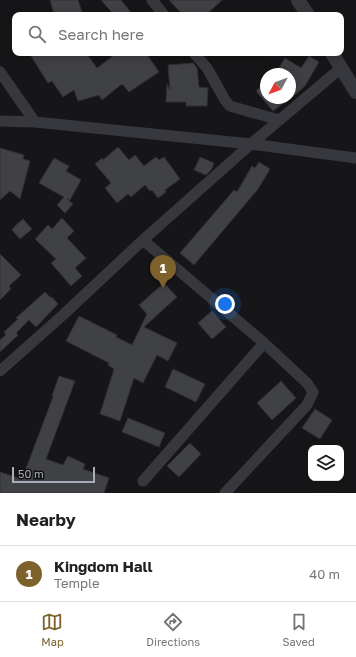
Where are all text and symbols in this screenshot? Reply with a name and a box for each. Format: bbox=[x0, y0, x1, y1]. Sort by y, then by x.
search box bbox=[12, 12, 344, 56]
icon: search bbox=[26, 23, 48, 45]
text: Search here bbox=[58, 25, 144, 43]
north arrow bbox=[260, 68, 296, 104]
pin: 1 bbox=[150, 255, 176, 288]
your location bbox=[215, 294, 235, 314]
map controls bbox=[308, 445, 344, 481]
button: layers bbox=[308, 445, 344, 481]
scale bar bbox=[12, 465, 95, 484]
text: 50 m bbox=[18, 467, 44, 480]
text: Nearby bbox=[16, 509, 76, 530]
text: Kingdom Hall bbox=[54, 557, 153, 575]
text: 1 bbox=[26, 566, 32, 582]
text: 40 m bbox=[309, 566, 340, 582]
text: Temple bbox=[54, 575, 100, 591]
tab: Map bbox=[41, 611, 64, 648]
tab: Directions bbox=[146, 611, 200, 648]
tab: Saved bbox=[283, 611, 315, 648]

